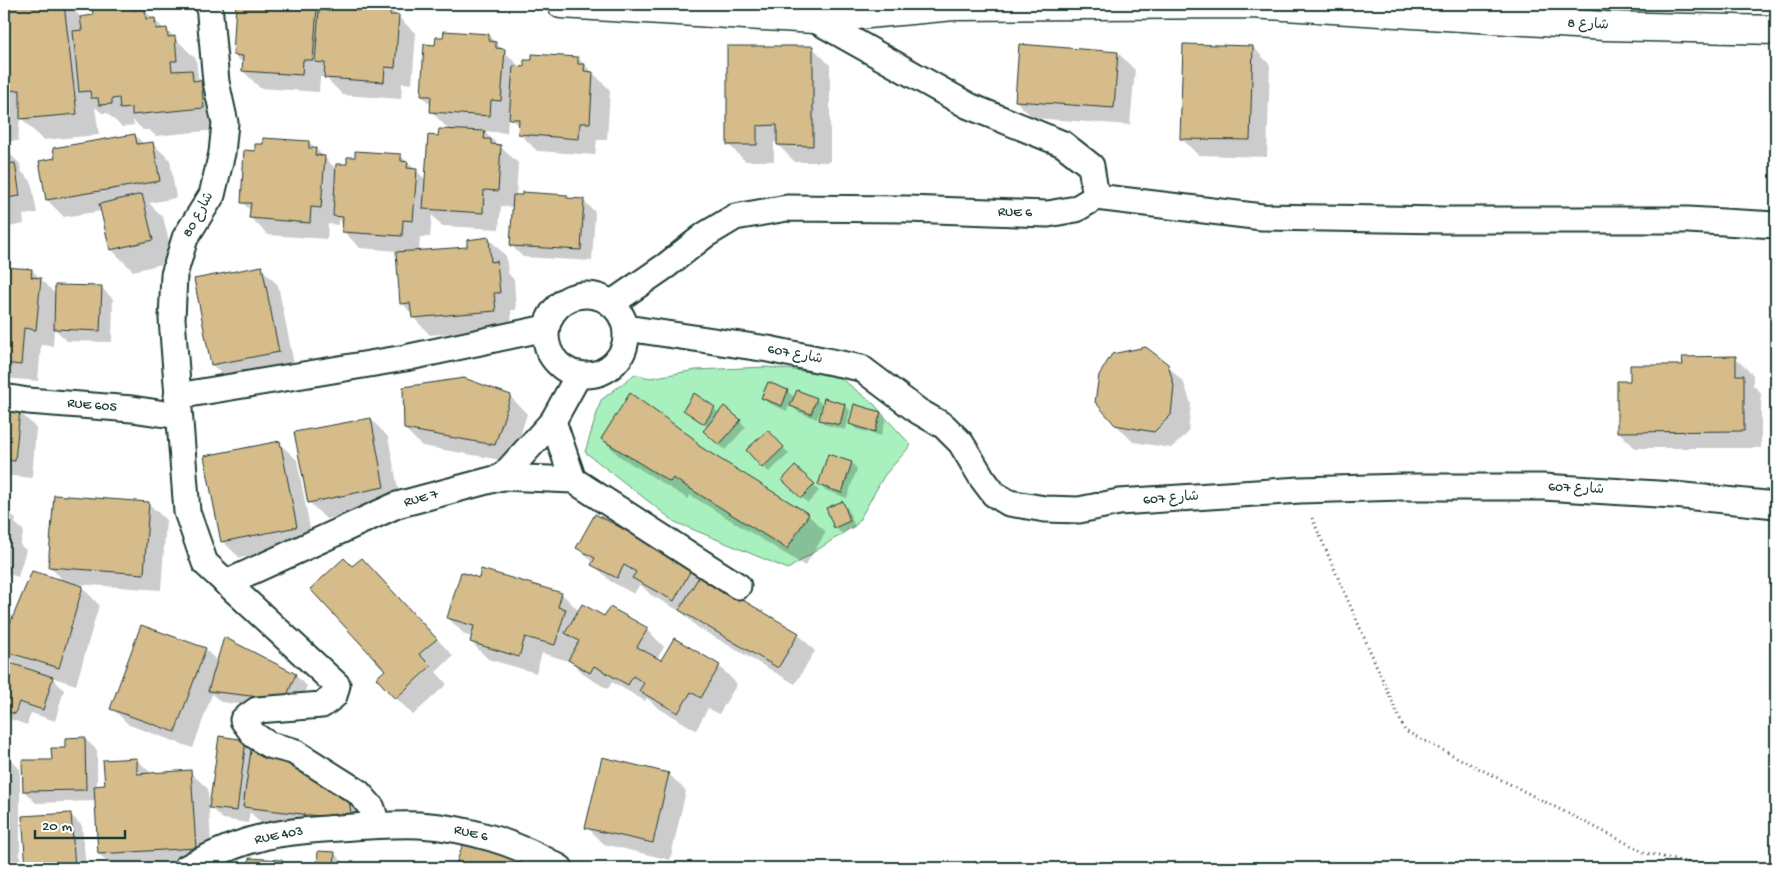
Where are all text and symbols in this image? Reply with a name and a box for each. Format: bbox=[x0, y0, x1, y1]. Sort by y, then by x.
street label: شارع 8 bbox=[1567, 15, 1609, 35]
street label: شارع 80 bbox=[180, 189, 218, 241]
street label: RUE 6 bbox=[997, 204, 1033, 222]
street label: شارع 607 bbox=[766, 341, 824, 369]
street label: RUE 605 bbox=[66, 395, 118, 417]
street label: شارع 607 bbox=[1548, 479, 1604, 499]
street label: RUE 7 bbox=[402, 486, 441, 512]
street label: شارع 607 bbox=[1142, 489, 1200, 509]
scale bar bbox=[35, 807, 125, 839]
text: 20 m bbox=[42, 818, 72, 836]
street label: RUE 6 bbox=[452, 822, 491, 846]
street label: RUE 403 bbox=[253, 823, 305, 849]

